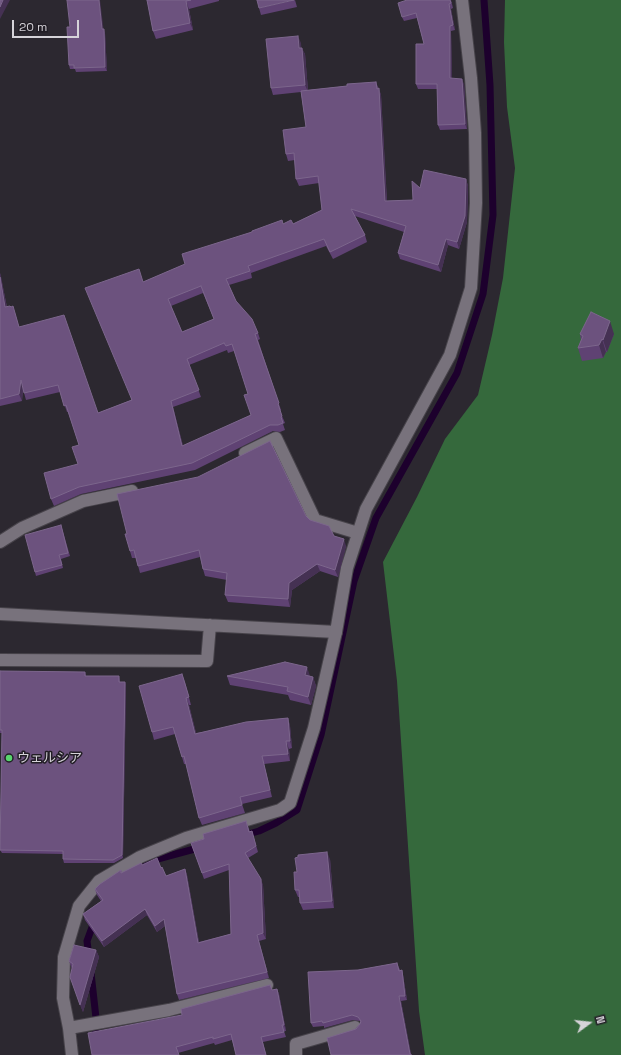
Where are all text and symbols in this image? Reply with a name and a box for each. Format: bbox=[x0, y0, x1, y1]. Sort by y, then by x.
scale bar bbox=[14, 12, 81, 38]
text: 20 m bbox=[19, 19, 47, 35]
place label: ウェルシア bbox=[17, 750, 82, 766]
marker: ウェルシア bbox=[4, 753, 14, 763]
north arrow bbox=[569, 1003, 609, 1043]
text: N bbox=[593, 1015, 608, 1025]

